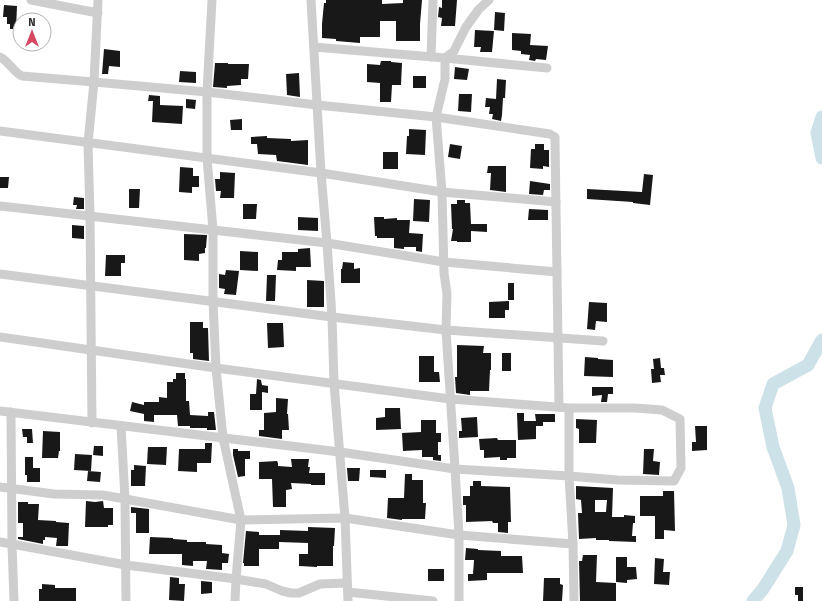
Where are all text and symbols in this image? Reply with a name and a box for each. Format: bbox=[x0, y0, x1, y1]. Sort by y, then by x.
north arrow bbox=[12, 12, 52, 52]
text: N bbox=[28, 16, 36, 29]

